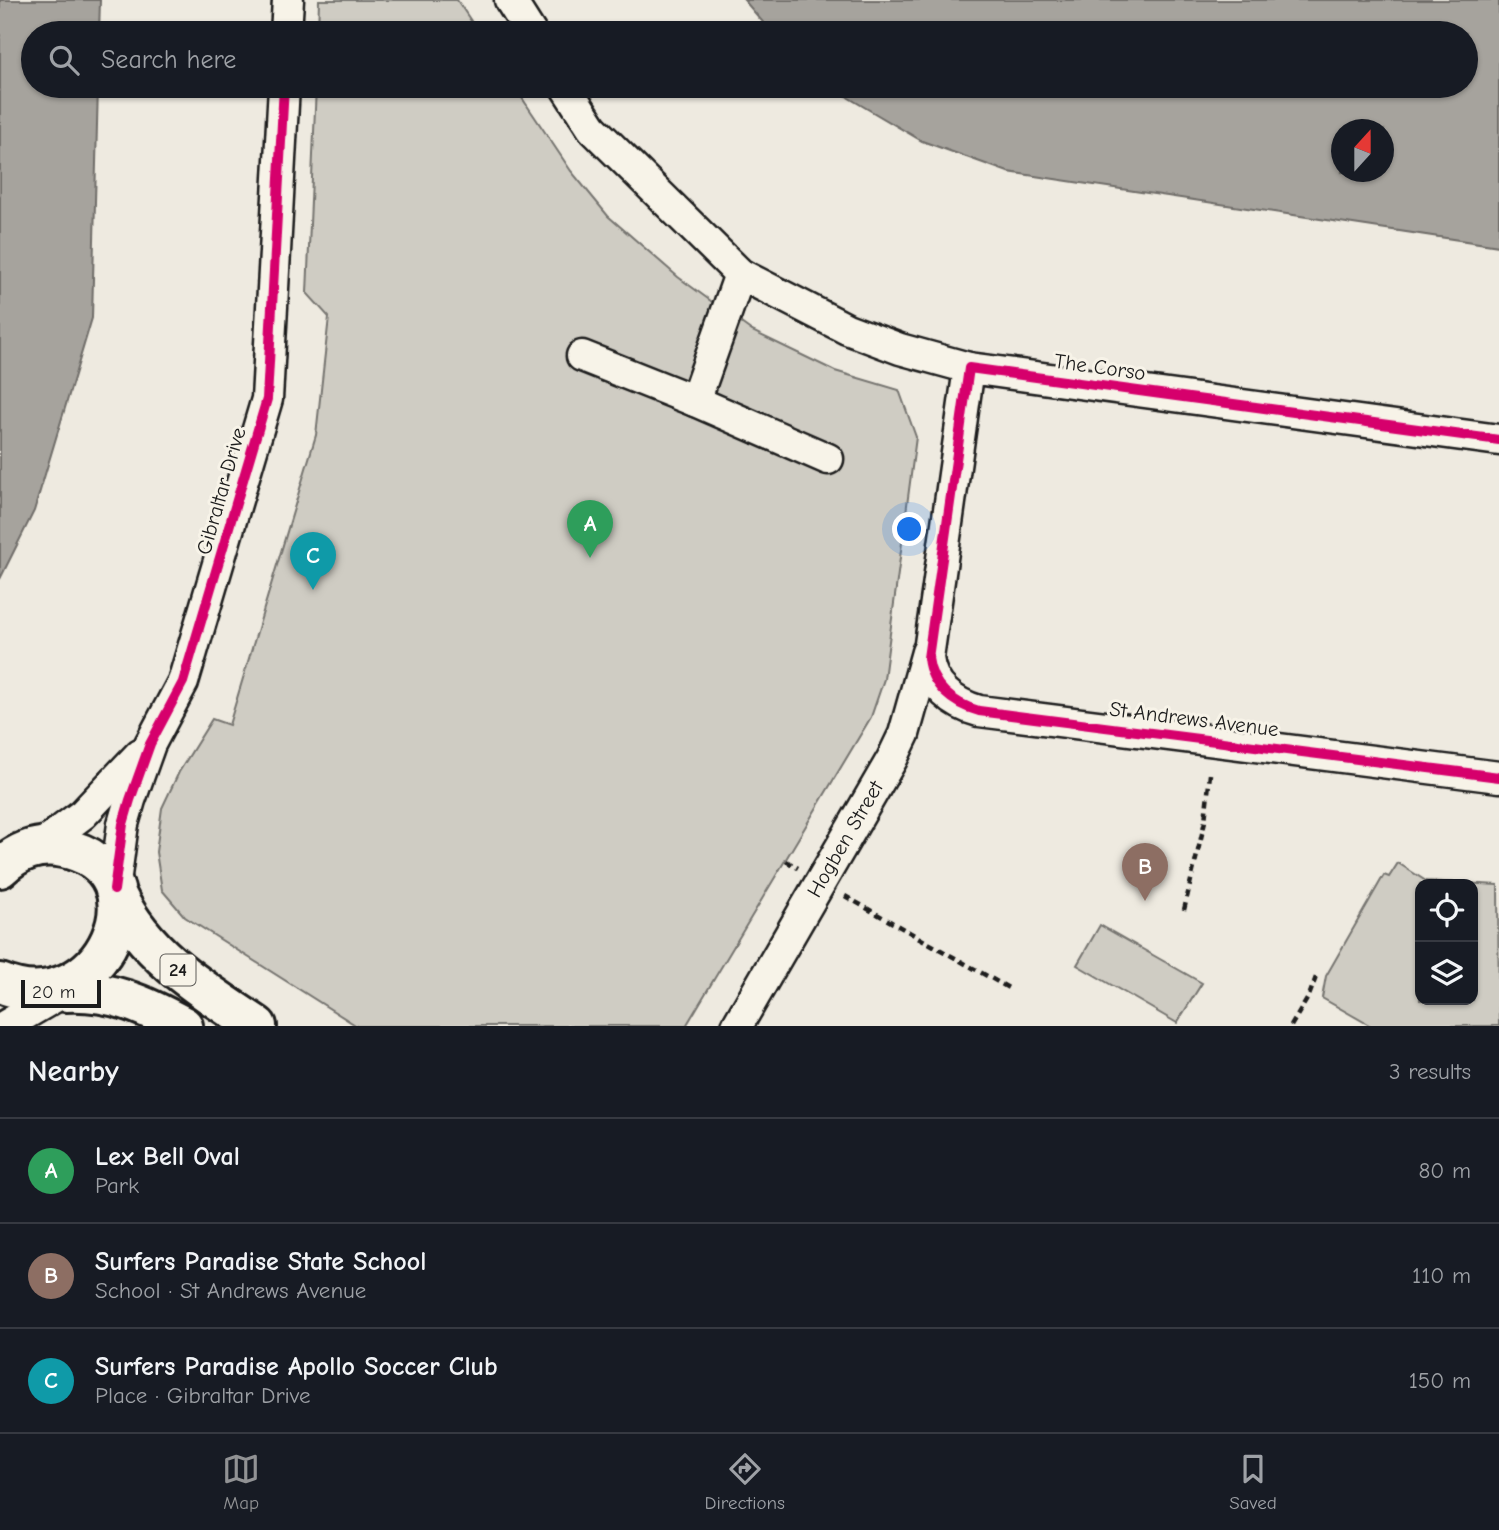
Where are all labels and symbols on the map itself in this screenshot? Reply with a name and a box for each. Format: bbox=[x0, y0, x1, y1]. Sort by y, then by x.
north arrow bbox=[1331, 119, 1394, 182]
street label: The Corso bbox=[1053, 349, 1147, 385]
street label: Gibraltar Drive bbox=[191, 425, 251, 557]
pin: A bbox=[567, 500, 613, 558]
your location bbox=[892, 512, 926, 546]
pin: C bbox=[290, 532, 336, 590]
street label: St Andrews Avenue bbox=[1108, 697, 1280, 741]
street label: Hogben Street bbox=[802, 776, 888, 901]
pin: B bbox=[1122, 843, 1168, 901]
road number: 24 bbox=[160, 954, 196, 986]
scale bar bbox=[21, 977, 102, 1009]

